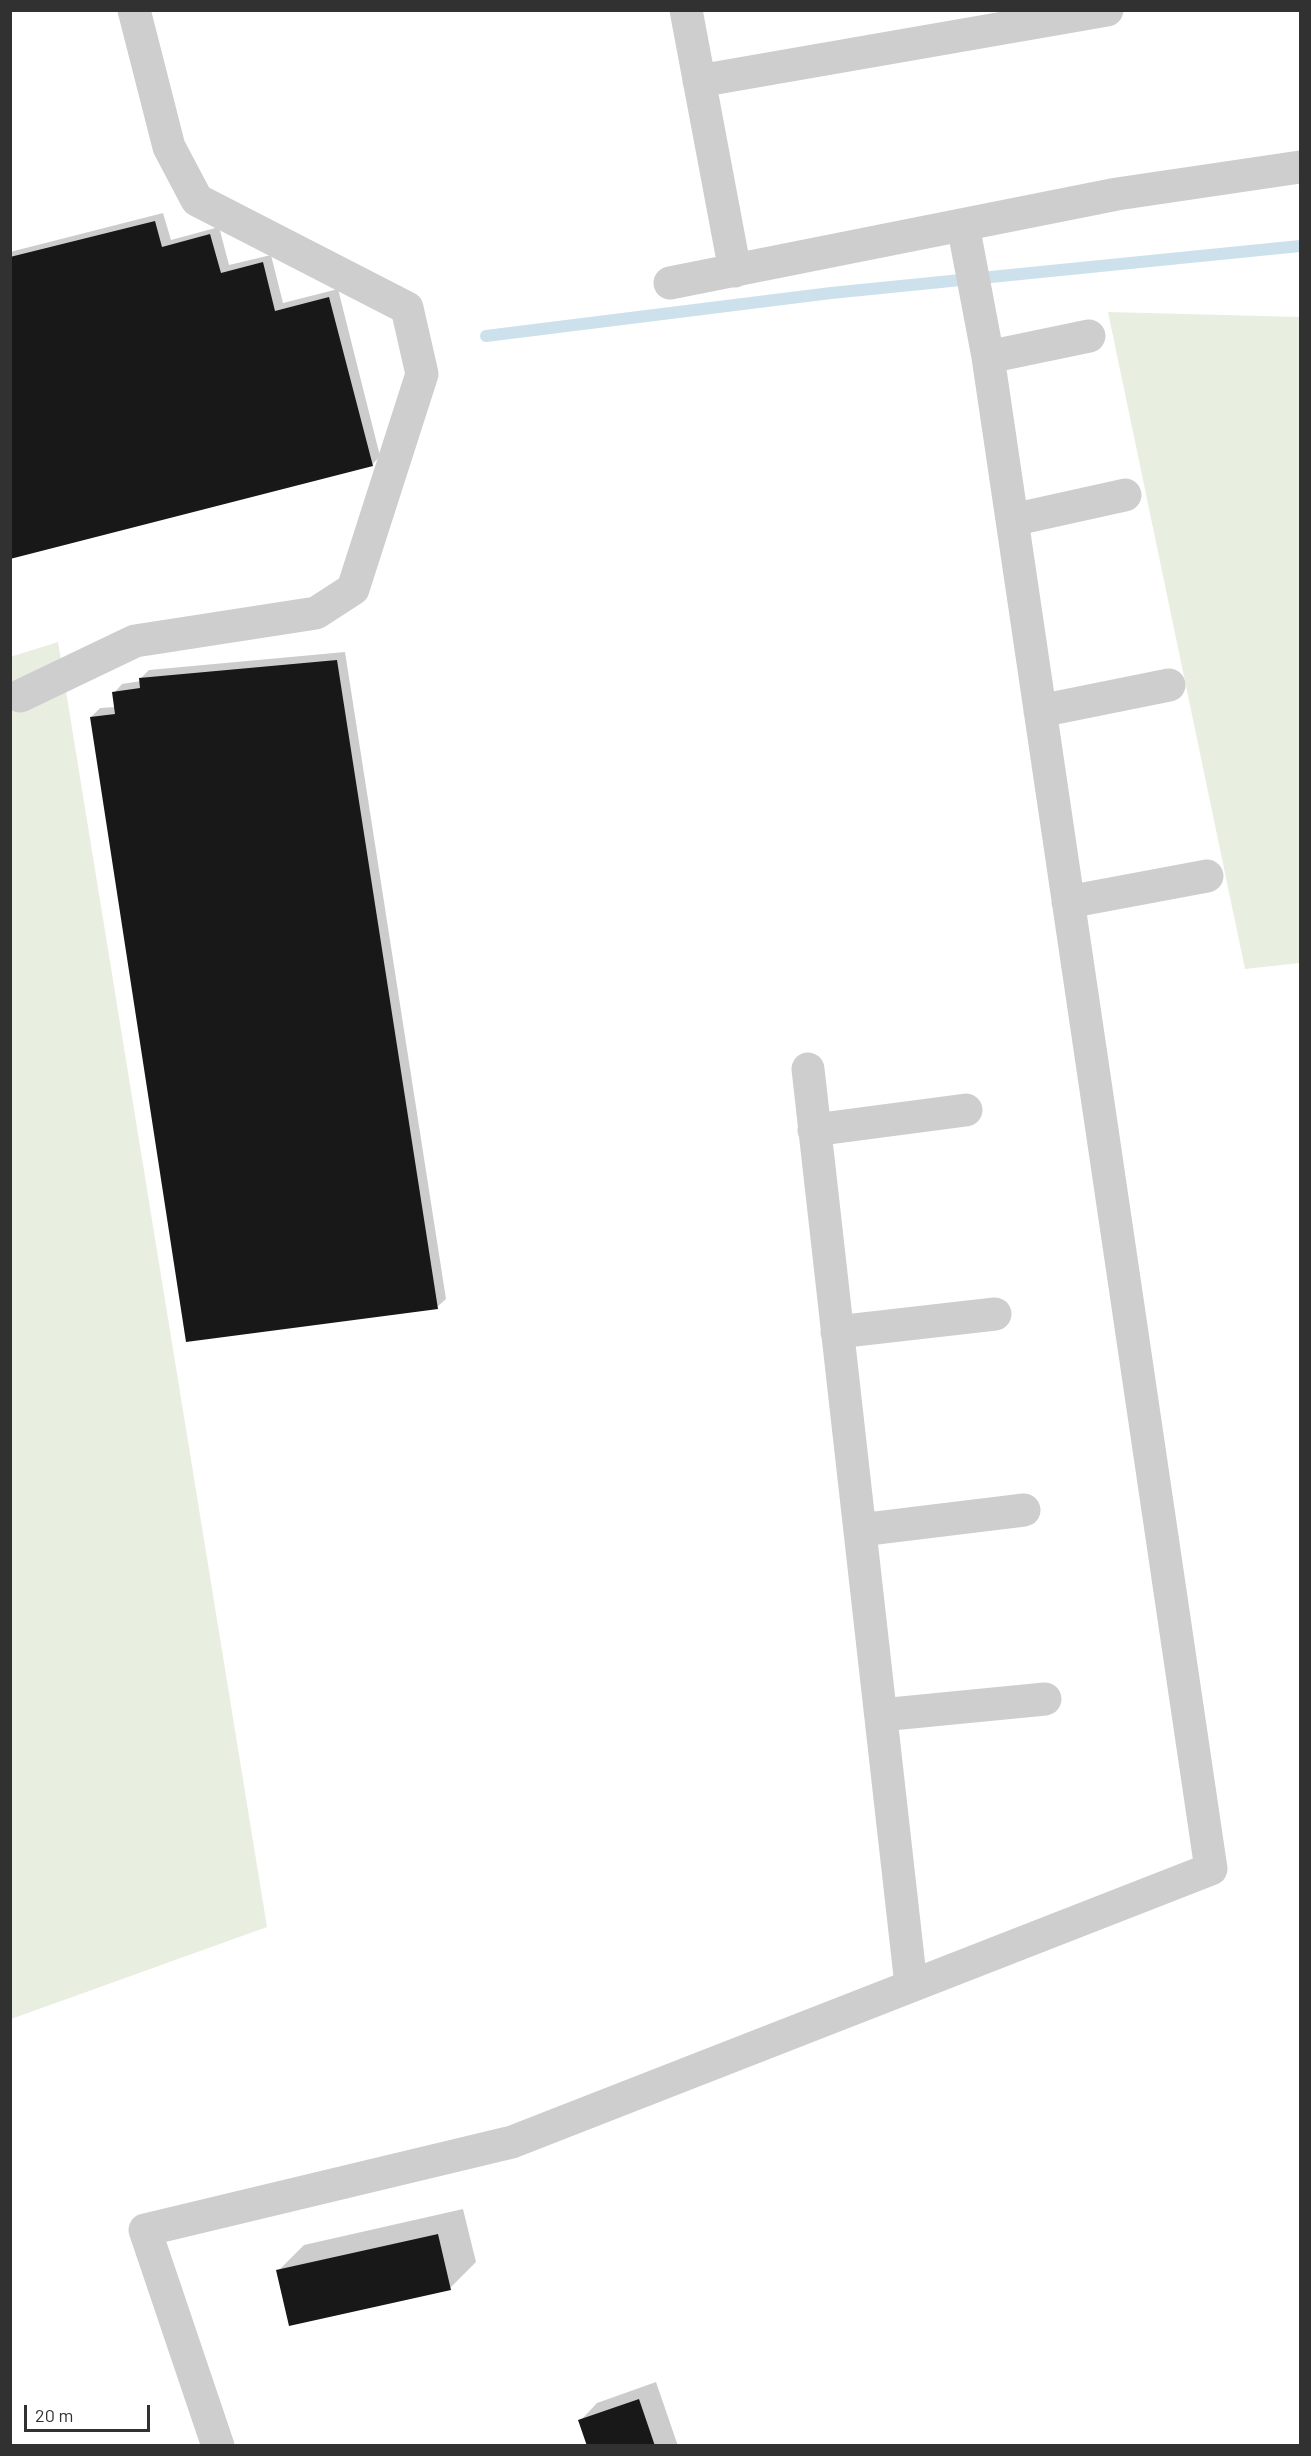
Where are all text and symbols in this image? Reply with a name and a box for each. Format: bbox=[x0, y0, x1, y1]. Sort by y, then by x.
scale bar bbox=[27, 2393, 153, 2431]
text: 20 m bbox=[35, 2404, 73, 2426]

